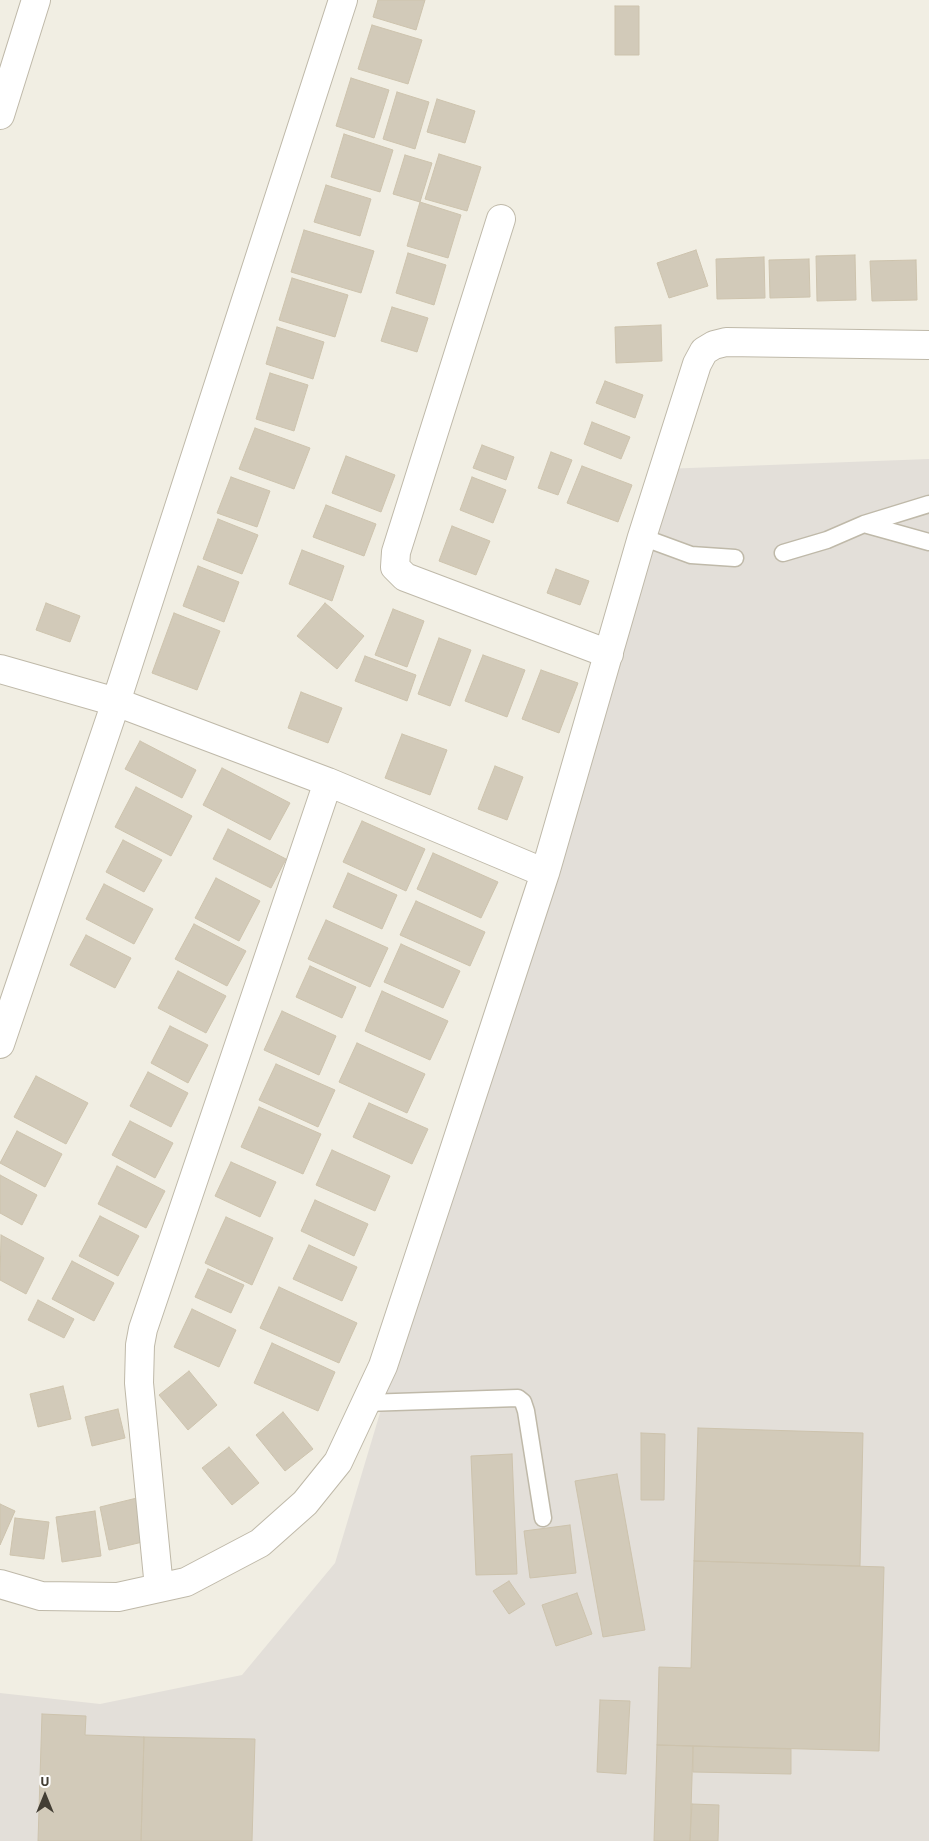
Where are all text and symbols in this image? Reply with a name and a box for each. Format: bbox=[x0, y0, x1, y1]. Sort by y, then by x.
north arrow bbox=[20, 1771, 70, 1821]
text: U bbox=[41, 1772, 49, 1789]

